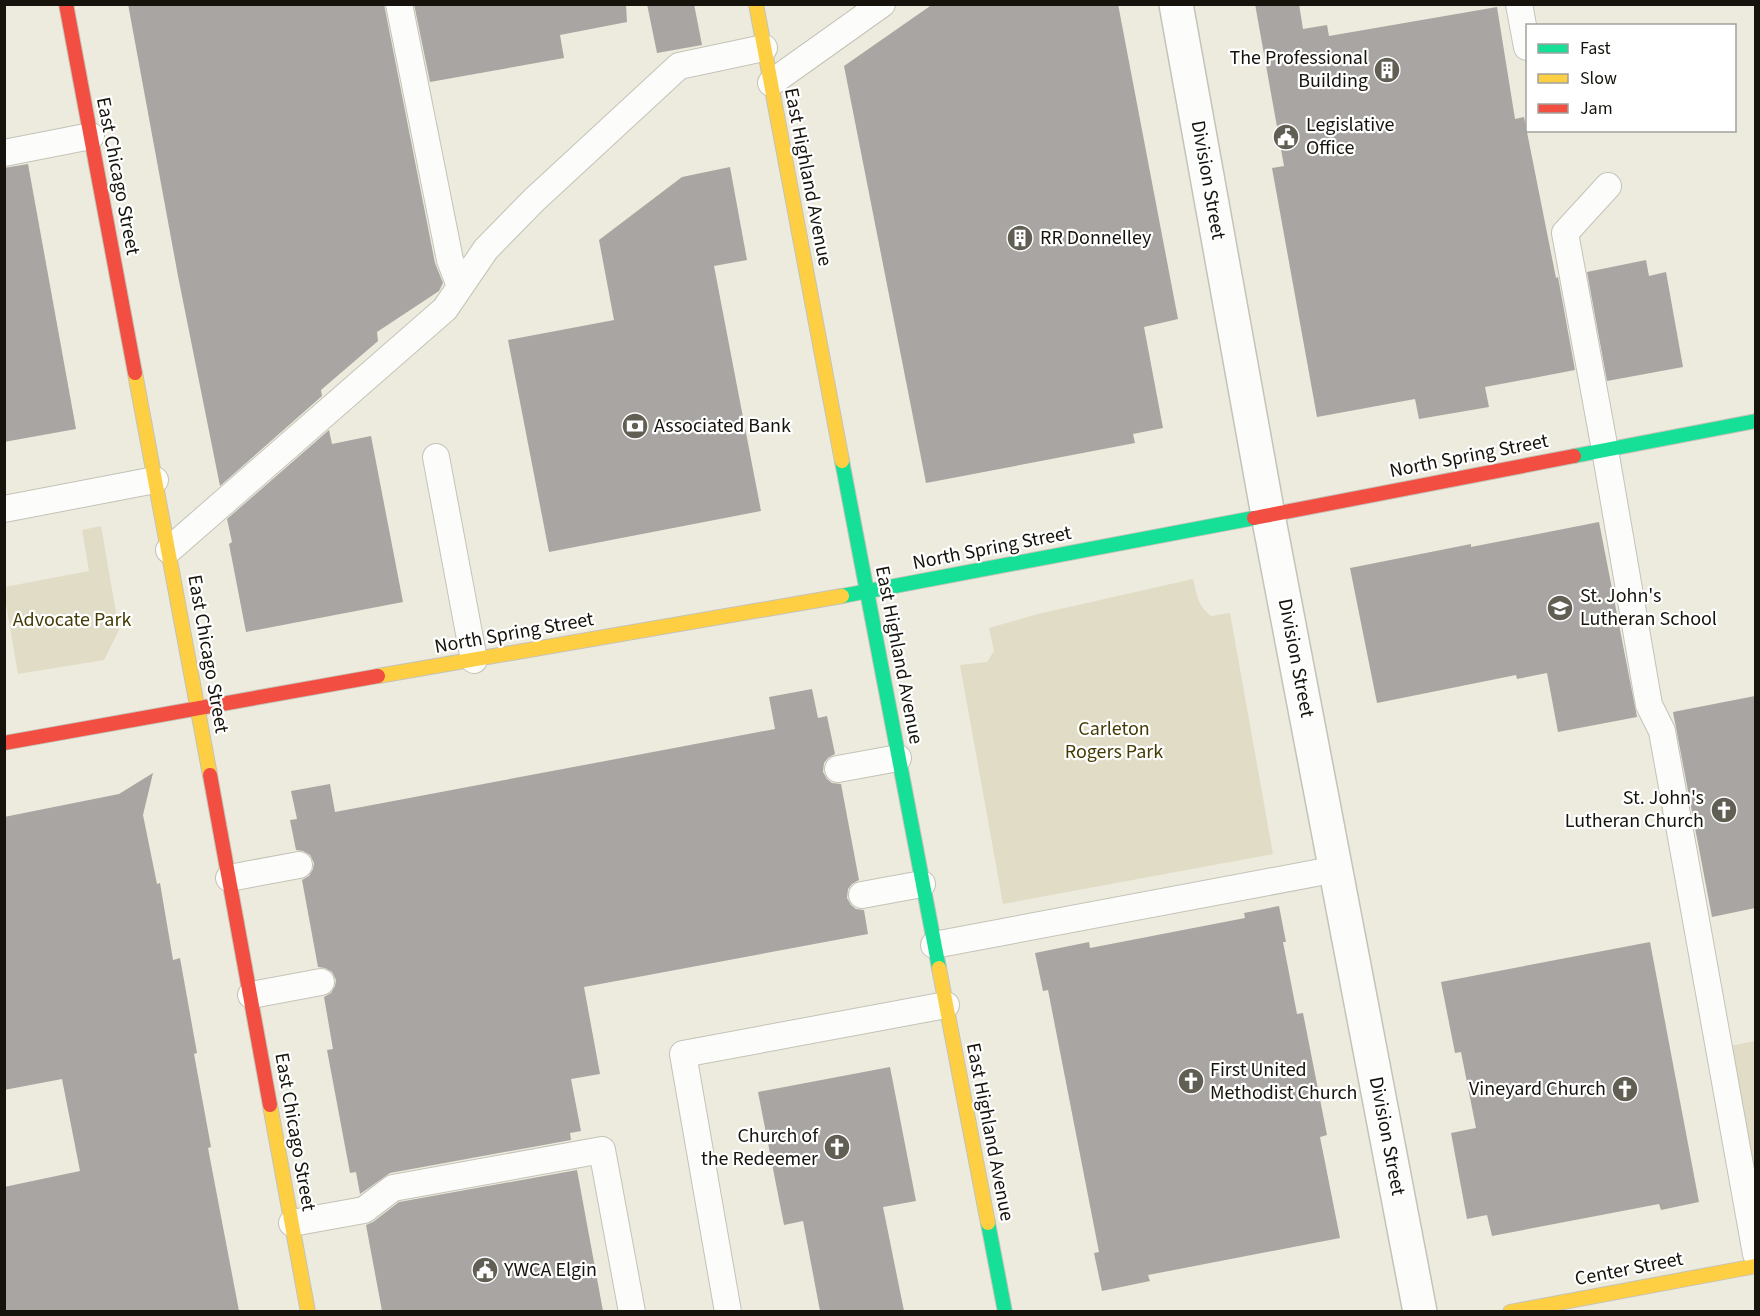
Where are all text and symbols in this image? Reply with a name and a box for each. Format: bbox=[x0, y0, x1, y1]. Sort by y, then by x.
legend bbox=[1526, 24, 1736, 132]
text: Fast bbox=[1580, 36, 1611, 61]
place label: The Professional Building bbox=[1229, 44, 1368, 95]
building icon: The Professional Building bbox=[1372, 55, 1402, 85]
text: Slow bbox=[1580, 66, 1617, 91]
street label: East Highland Avenue bbox=[777, 85, 839, 269]
street label: East Chicago Street bbox=[89, 95, 147, 258]
text: Jam bbox=[1580, 96, 1613, 121]
place label: Legislative Office bbox=[1306, 111, 1394, 162]
street label: Division Street bbox=[1184, 118, 1232, 242]
public building icon: Legislative Office bbox=[1271, 122, 1301, 152]
building icon: RR Donnelley bbox=[1005, 223, 1035, 253]
place label: RR Donnelley bbox=[1040, 224, 1152, 252]
bank icon: Associated Bank bbox=[620, 411, 650, 441]
place label: Associated Bank bbox=[654, 412, 791, 440]
street label: North Spring Street bbox=[1387, 427, 1551, 485]
street label: North Spring Street bbox=[910, 519, 1074, 577]
street label: East Highland Avenue bbox=[868, 563, 930, 747]
street label: East Chicago Street bbox=[180, 573, 236, 736]
place label: St. John's Lutheran School bbox=[1580, 582, 1717, 633]
school or university icon: St. John's Lutheran School bbox=[1545, 593, 1575, 623]
street label: Division Street bbox=[1271, 596, 1321, 720]
street label: North Spring Street bbox=[432, 605, 596, 661]
park label: Advocate Park bbox=[13, 606, 131, 634]
park label: Carleton Rogers Park bbox=[1065, 715, 1163, 766]
place label: St. John's Lutheran Church bbox=[1565, 784, 1704, 835]
church icon: St. John's Lutheran Church bbox=[1709, 795, 1739, 825]
street label: East Highland Avenue bbox=[959, 1040, 1021, 1224]
street label: East Chicago Street bbox=[267, 1051, 323, 1214]
place label: First United Methodist Church bbox=[1210, 1056, 1357, 1107]
church icon: First United Methodist Church bbox=[1176, 1066, 1206, 1096]
street label: Division Street bbox=[1362, 1074, 1412, 1198]
church icon: Vineyard Church bbox=[1610, 1074, 1640, 1104]
place label: Vineyard Church bbox=[1469, 1075, 1606, 1103]
place label: Church of the Redeemer bbox=[701, 1122, 819, 1173]
church icon: Church of the Redeemer bbox=[822, 1132, 852, 1162]
street label: Center Street bbox=[1572, 1245, 1686, 1293]
public building icon: YWCA Elgin bbox=[470, 1255, 500, 1285]
place label: YWCA Elgin bbox=[503, 1256, 597, 1284]

